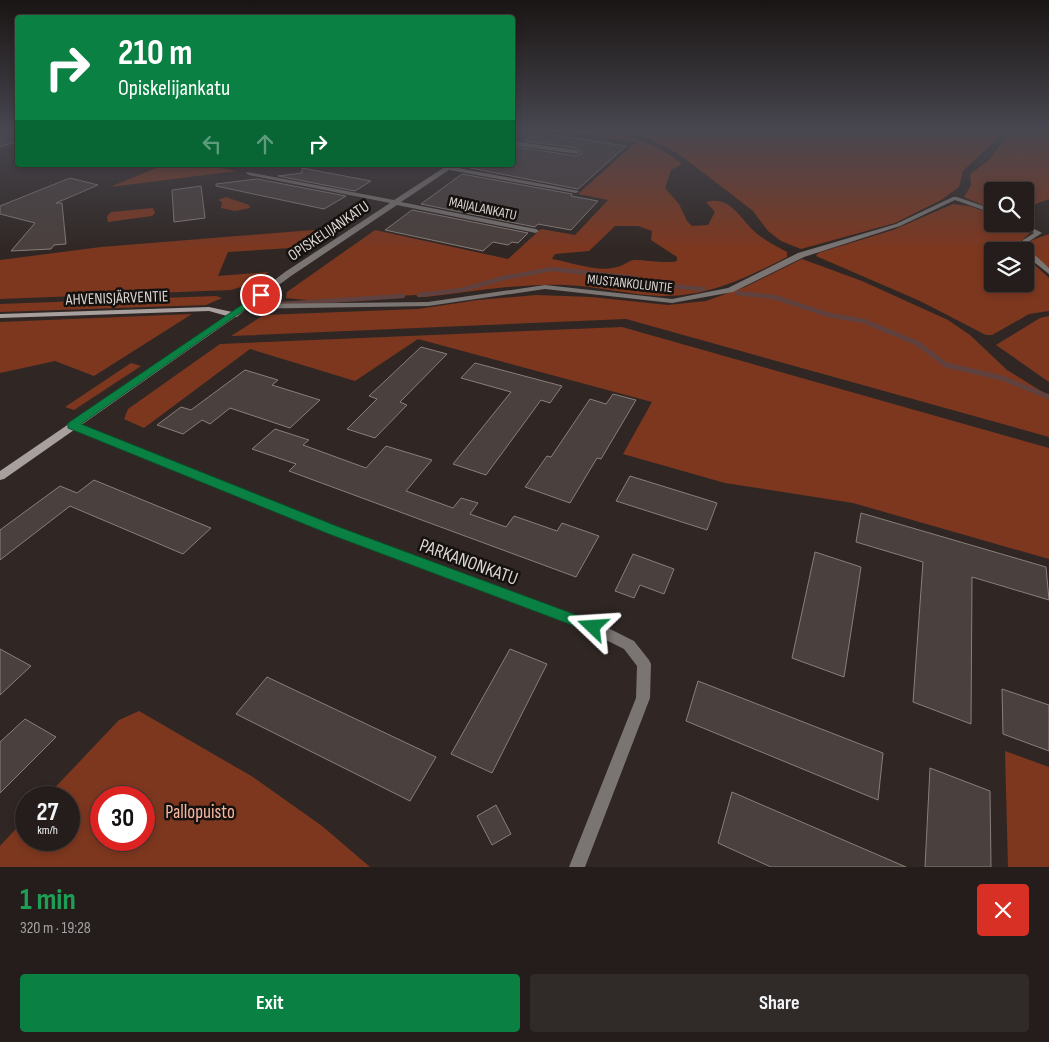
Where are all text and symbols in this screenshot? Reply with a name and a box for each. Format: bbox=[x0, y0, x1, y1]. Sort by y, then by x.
text: 210 m bbox=[118, 32, 192, 75]
icon: right bbox=[35, 35, 100, 100]
text: Opiskelijankatu bbox=[118, 75, 230, 102]
icon: left bbox=[198, 130, 226, 158]
icon: ahead bbox=[251, 130, 279, 158]
icon: right bbox=[304, 130, 332, 158]
map controls bbox=[984, 182, 1034, 292]
button: search bbox=[984, 182, 1034, 232]
street label: MAIJALANKATU bbox=[447, 193, 518, 224]
street label: OPISKELIJANKATU bbox=[285, 197, 373, 265]
button: layers bbox=[984, 242, 1034, 292]
street label: MUSTANKOLUNTIE bbox=[586, 271, 674, 296]
pin bbox=[240, 274, 282, 316]
icon: arrive bbox=[247, 281, 275, 309]
street label: AHVENISJÄRVENTIE bbox=[64, 287, 169, 310]
street label: PARKANONKATU bbox=[416, 534, 521, 591]
position arrow bbox=[566, 600, 618, 652]
speed limit sign: 30 bbox=[90, 786, 155, 851]
text: 27 bbox=[37, 797, 58, 828]
park label: Pallopuisto bbox=[165, 801, 235, 824]
text: km/h bbox=[37, 823, 58, 838]
text: 1 min bbox=[20, 882, 76, 918]
button: close bbox=[977, 884, 1029, 936]
text: 320 m · 19:28 bbox=[20, 919, 91, 938]
button: Exit bbox=[20, 974, 520, 1032]
button: Share bbox=[530, 974, 1029, 1032]

